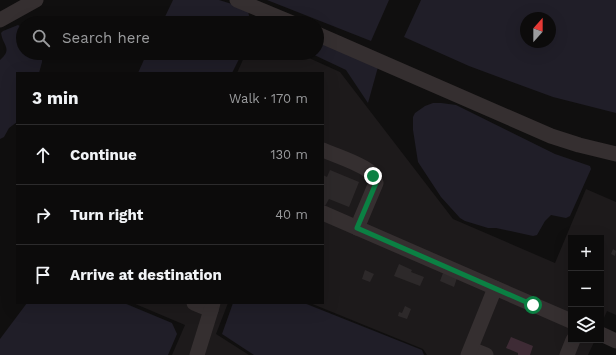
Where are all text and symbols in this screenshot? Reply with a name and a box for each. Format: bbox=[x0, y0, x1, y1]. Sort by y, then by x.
north arrow bbox=[520, 12, 556, 48]
search box bbox=[16, 16, 324, 60]
icon: search bbox=[30, 27, 52, 49]
text: Search here bbox=[62, 29, 150, 47]
text: 3 min bbox=[32, 88, 78, 108]
text: Walk · 170 m bbox=[229, 91, 308, 106]
icon: ahead bbox=[32, 144, 54, 166]
text: Continue bbox=[70, 146, 137, 164]
text: 130 m bbox=[270, 147, 308, 162]
route end bbox=[364, 167, 382, 185]
icon: right bbox=[32, 204, 54, 226]
text: Turn right bbox=[70, 206, 143, 224]
text: 40 m bbox=[275, 207, 308, 222]
map controls bbox=[568, 235, 604, 343]
button: + bbox=[568, 235, 604, 271]
icon: arrive bbox=[32, 264, 54, 286]
text: Arrive at destination bbox=[70, 266, 222, 284]
button: − bbox=[568, 271, 604, 307]
route start bbox=[524, 296, 542, 314]
button: layers bbox=[568, 307, 604, 343]

